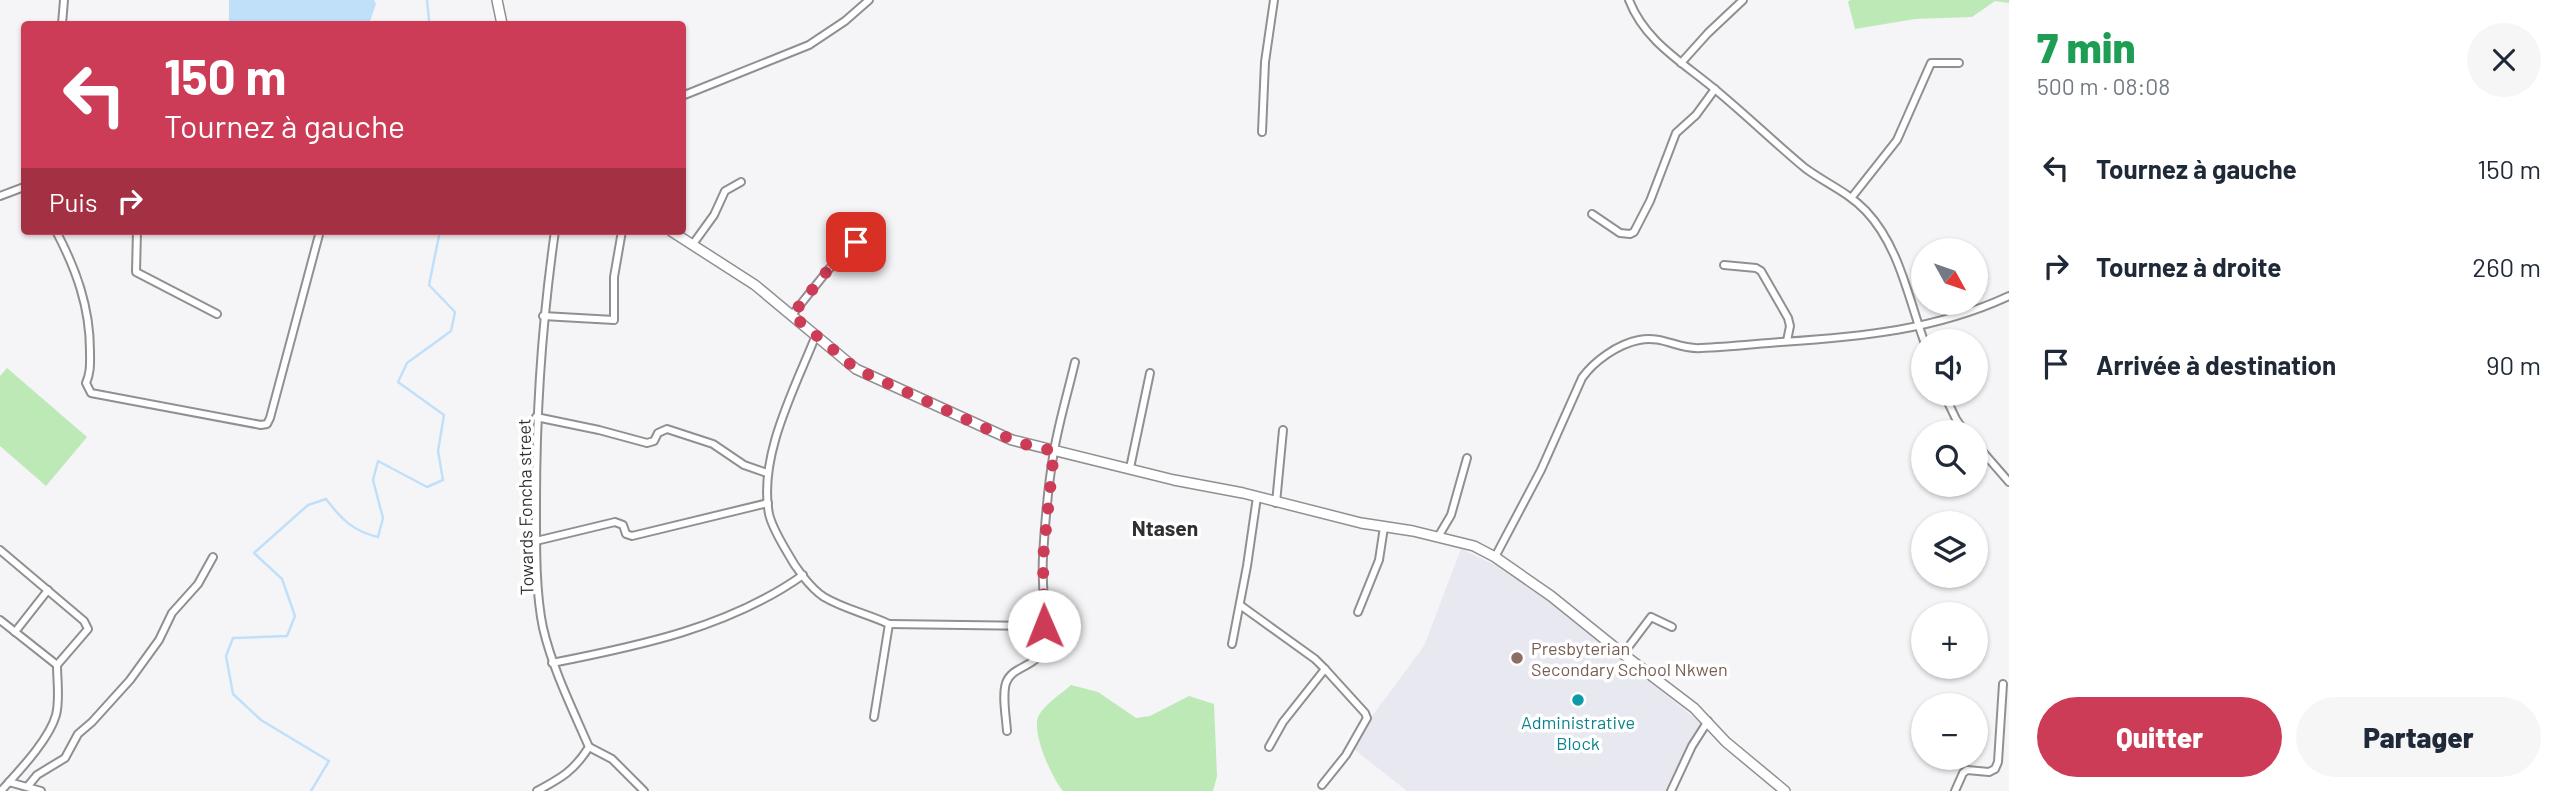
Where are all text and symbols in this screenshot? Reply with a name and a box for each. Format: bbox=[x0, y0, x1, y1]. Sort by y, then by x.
text: 7 min bbox=[2037, 21, 2136, 71]
button: close bbox=[2467, 23, 2541, 97]
text: 150 m bbox=[164, 46, 286, 105]
icon: left bbox=[49, 49, 140, 140]
text: 500 m · 08:08 bbox=[2037, 72, 2170, 100]
text: Tournez à gauche bbox=[164, 106, 405, 144]
icon: left bbox=[2037, 149, 2075, 187]
text: Tournez à gauche bbox=[2096, 153, 2297, 184]
text: 150 m bbox=[2477, 153, 2541, 184]
icon: right bbox=[111, 182, 149, 220]
text: Puis bbox=[49, 186, 97, 217]
pin bbox=[826, 212, 886, 272]
icon: arrive bbox=[837, 223, 875, 261]
north arrow bbox=[1911, 238, 1988, 315]
map controls bbox=[1911, 238, 1988, 770]
icon: right bbox=[2037, 247, 2075, 285]
text: Tournez à droite bbox=[2096, 251, 2281, 282]
text: 260 m bbox=[2472, 251, 2541, 282]
button: sound bbox=[1911, 329, 1988, 406]
icon: arrive bbox=[2037, 345, 2075, 383]
text: Arrivée à destination bbox=[2096, 349, 2336, 380]
text: 90 m bbox=[2486, 349, 2541, 380]
street label: Towards Foncha street bbox=[512, 418, 538, 596]
button: search bbox=[1911, 420, 1988, 497]
button: layers bbox=[1911, 511, 1988, 588]
district label: Ntasen bbox=[1132, 515, 1198, 540]
position arrow bbox=[1007, 589, 1081, 663]
button: + bbox=[1911, 602, 1988, 679]
place label: Presbyterian Secondary School Nkwen bbox=[1531, 637, 1728, 680]
marker: Presbyterian Secondary School Nkwen bbox=[1509, 650, 1525, 666]
marker: Administrative Block bbox=[1570, 692, 1586, 708]
button: − bbox=[1911, 693, 1988, 770]
button: Quitter bbox=[2037, 697, 2282, 777]
button: Partager bbox=[2296, 697, 2541, 777]
place label: Administrative Block bbox=[1521, 711, 1635, 754]

